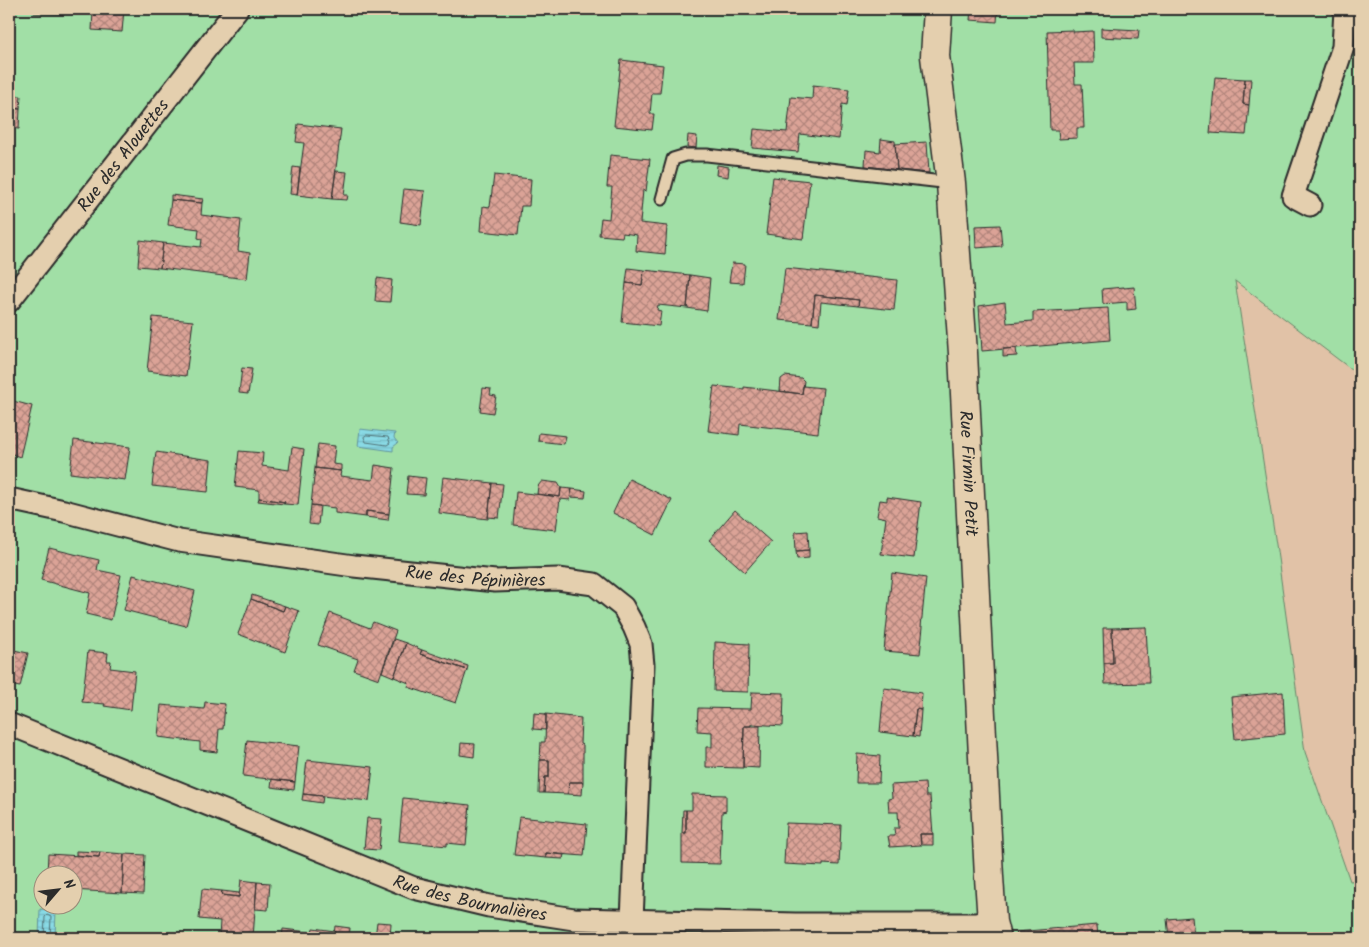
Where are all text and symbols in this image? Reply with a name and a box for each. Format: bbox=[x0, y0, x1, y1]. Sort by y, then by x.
street label: Rue des Alouettes bbox=[71, 93, 178, 219]
street label: Rue Firmin Petit bbox=[950, 410, 985, 538]
street label: Rue des Pépinières bbox=[404, 559, 546, 597]
north arrow bbox=[32, 864, 82, 914]
street label: Rue des Bournalières bbox=[388, 868, 549, 931]
text: N bbox=[57, 875, 80, 894]

